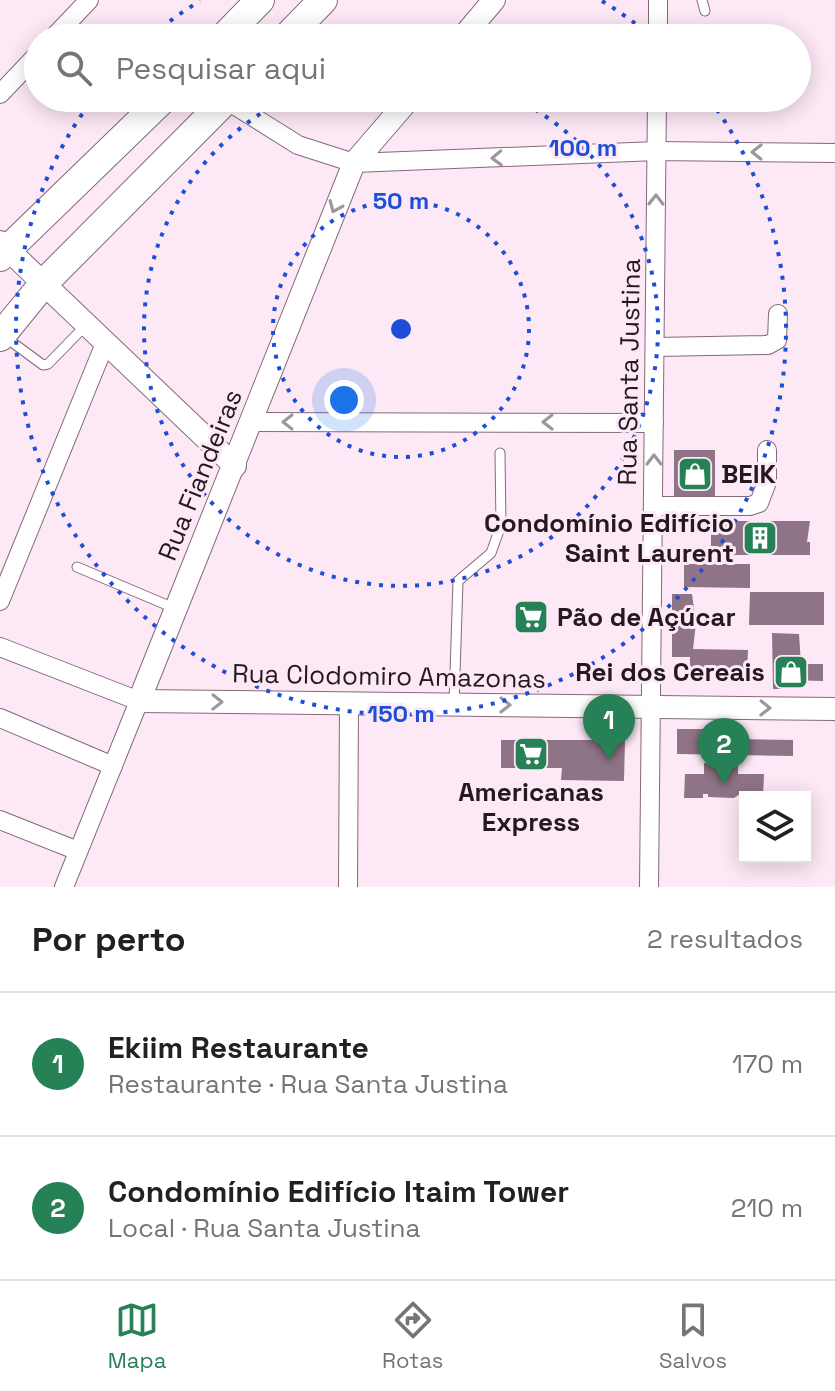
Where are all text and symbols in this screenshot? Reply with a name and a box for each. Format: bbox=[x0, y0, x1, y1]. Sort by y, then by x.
search box bbox=[24, 24, 811, 112]
icon: search bbox=[52, 46, 96, 90]
text: Pesquisar aqui bbox=[116, 49, 326, 88]
text: 100 m bbox=[549, 132, 617, 163]
one-way arrow bbox=[750, 143, 763, 161]
one-way arrow bbox=[490, 149, 503, 166]
text: 50 m bbox=[373, 185, 429, 216]
one-way arrow bbox=[647, 193, 665, 206]
one-way arrow bbox=[328, 199, 344, 213]
street label: Rua Santa Justina bbox=[610, 258, 648, 486]
centre of rings bbox=[387, 315, 415, 343]
your location bbox=[324, 380, 364, 420]
street label: Rua Fiandeiras bbox=[150, 384, 250, 566]
one-way arrow bbox=[281, 413, 294, 431]
one-way arrow bbox=[541, 413, 554, 431]
one-way arrow bbox=[645, 453, 663, 466]
shop icon: BEIK bbox=[676, 455, 714, 493]
place label: BEIK bbox=[721, 457, 777, 491]
place label: Condomínio Edifício Saint Laurent bbox=[484, 506, 734, 570]
building icon: Condomínio Edifício Saint Laurent bbox=[741, 519, 779, 557]
supermarket icon: Pão de Açúcar bbox=[512, 598, 550, 636]
place label: Pão de Açúcar bbox=[557, 600, 736, 634]
shop icon: Rei dos Cereais bbox=[772, 653, 810, 691]
place label: Rei dos Cereais bbox=[575, 655, 765, 689]
street label: Rua Clodomiro Amazonas bbox=[232, 656, 546, 696]
one-way arrow bbox=[211, 693, 224, 711]
pin: 1 bbox=[583, 694, 635, 760]
one-way arrow bbox=[499, 696, 512, 714]
text: 150 m bbox=[367, 698, 435, 729]
one-way arrow bbox=[759, 699, 772, 717]
pin: 2 bbox=[698, 718, 750, 784]
supermarket icon: Americanas Express bbox=[512, 735, 550, 773]
place label: Americanas Express bbox=[458, 775, 604, 839]
map controls bbox=[739, 791, 811, 863]
button: layers bbox=[739, 791, 811, 863]
text: Por perto bbox=[32, 918, 186, 961]
text: 2 resultados bbox=[647, 922, 803, 956]
text: Ekiim Restaurante bbox=[108, 1028, 369, 1067]
text: 1 bbox=[52, 1047, 64, 1081]
text: 170 m bbox=[732, 1047, 803, 1081]
text: Restaurante · Rua Santa Justina bbox=[108, 1067, 508, 1101]
text: Condomínio Edifício Itaim Tower bbox=[108, 1172, 569, 1211]
text: 2 bbox=[50, 1191, 66, 1225]
text: 210 m bbox=[731, 1191, 803, 1225]
text: Local · Rua Santa Justina bbox=[108, 1211, 421, 1245]
tab: Mapa bbox=[108, 1298, 166, 1374]
tab: Rotas bbox=[382, 1298, 443, 1374]
tab: Salvos bbox=[659, 1298, 727, 1374]

